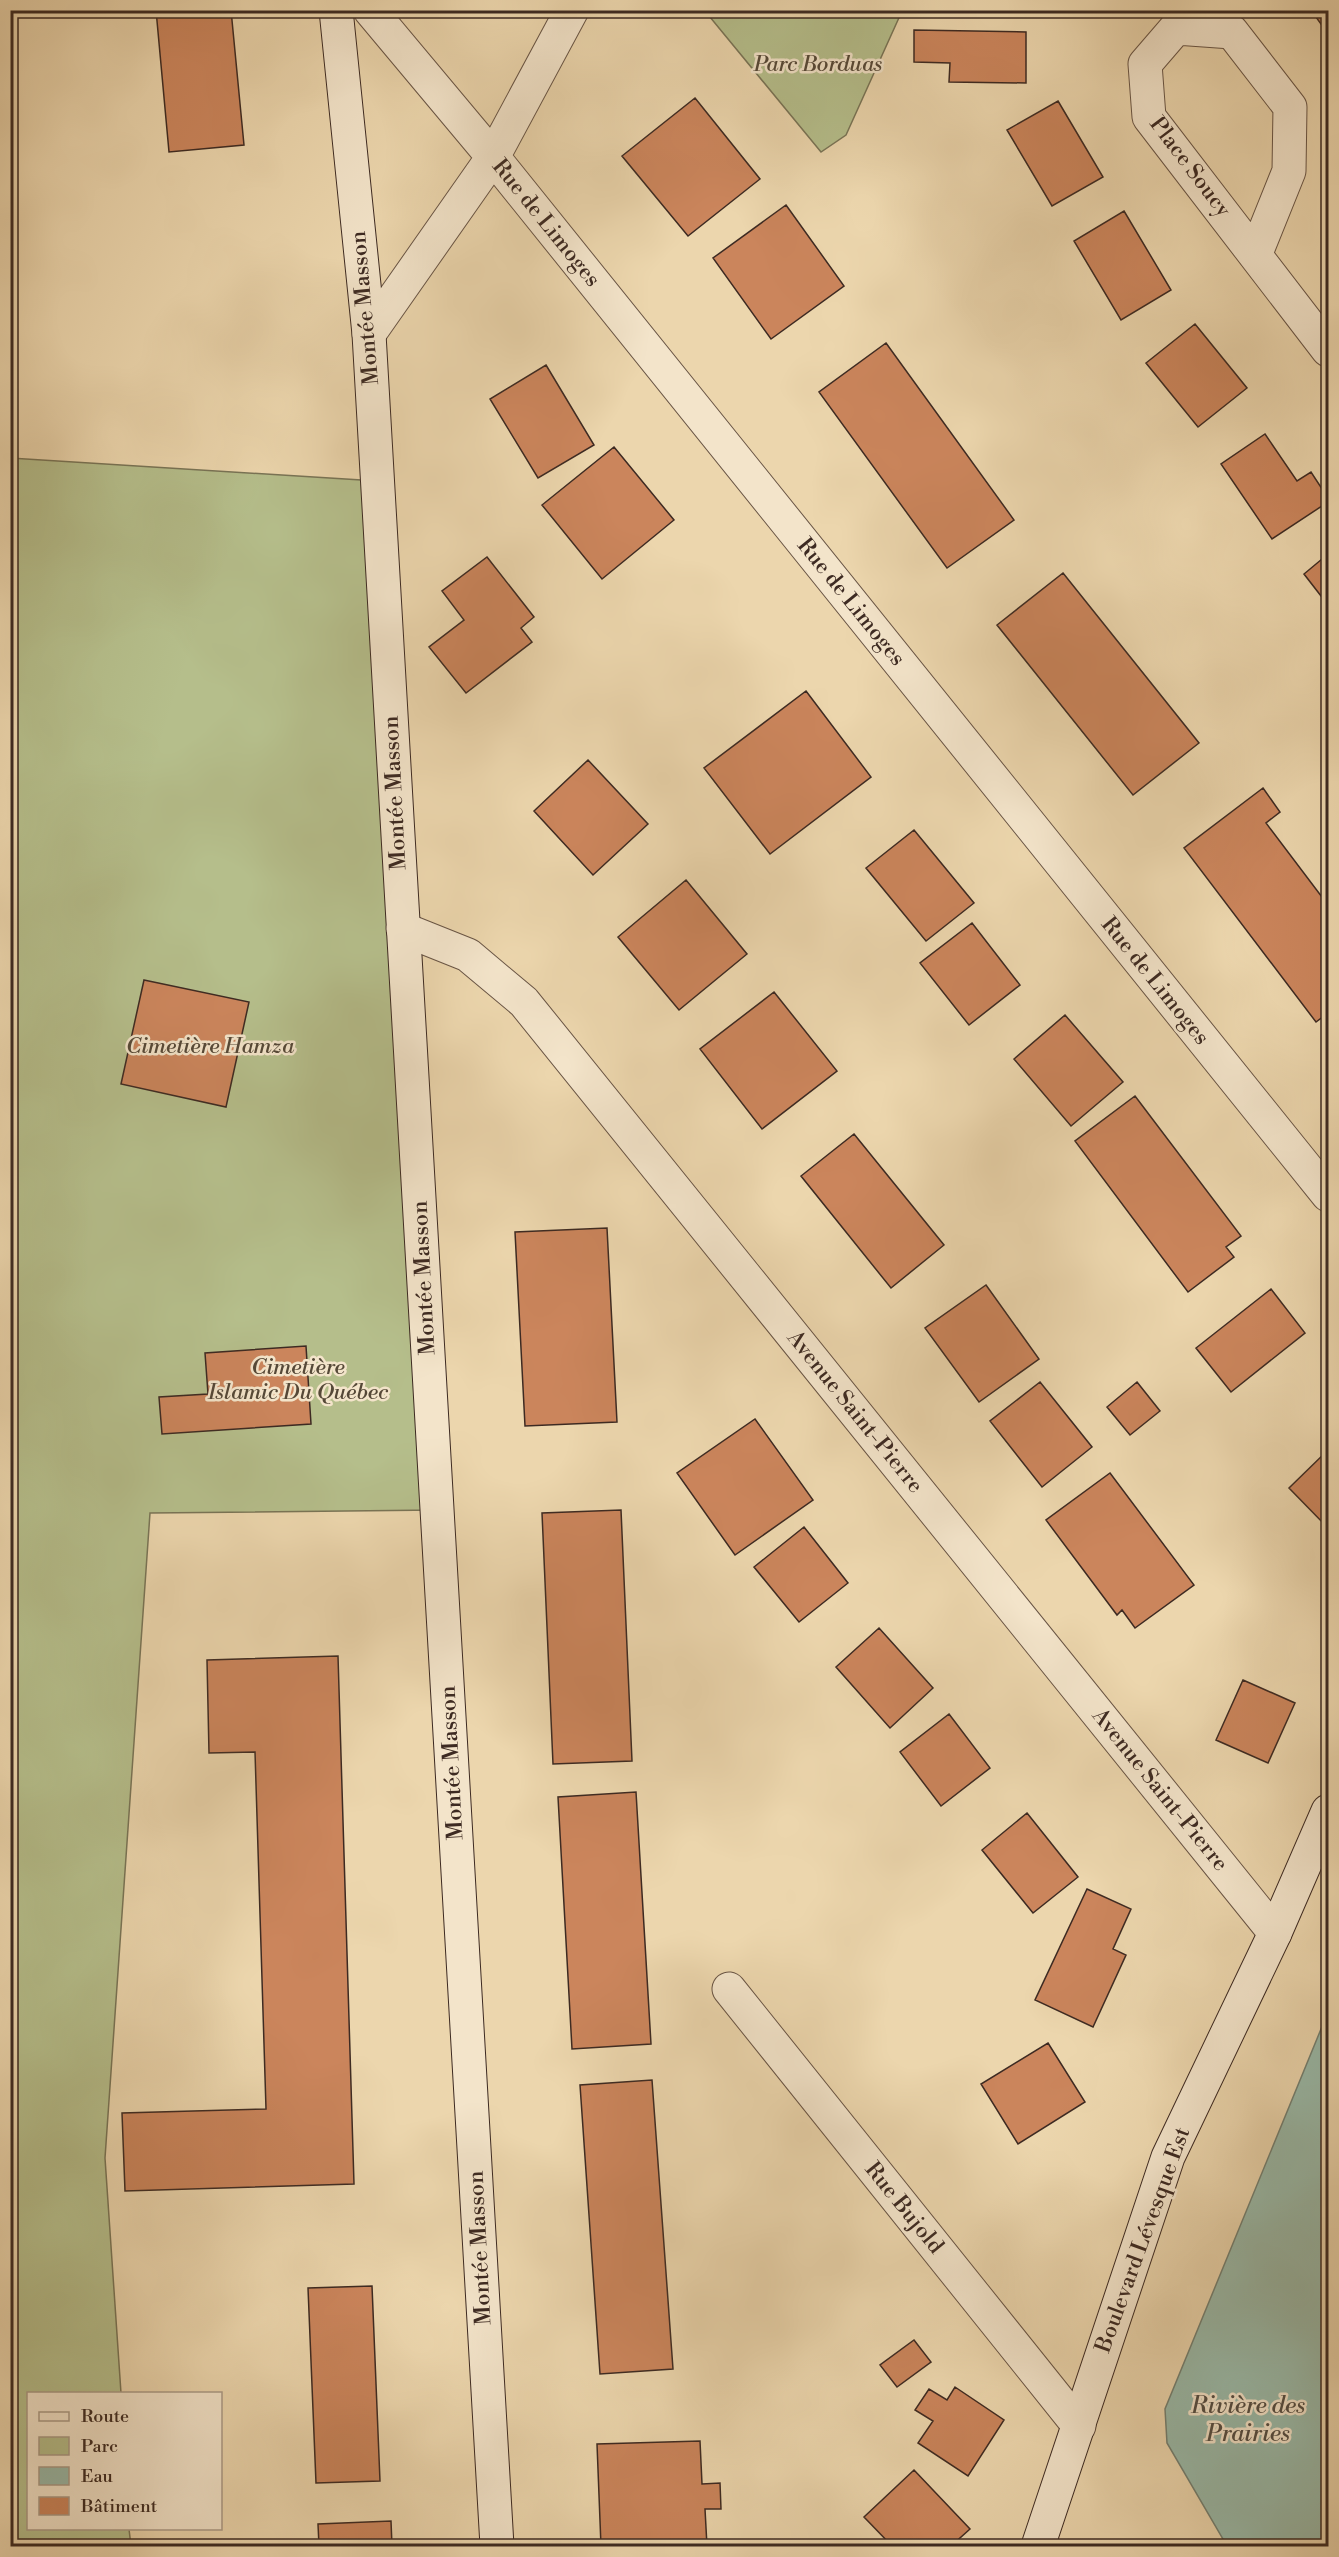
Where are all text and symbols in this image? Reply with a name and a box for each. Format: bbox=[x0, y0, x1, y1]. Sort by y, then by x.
park label: Parc Borduas bbox=[753, 51, 882, 78]
street label: Place Soucy bbox=[1143, 111, 1237, 223]
street label: Rue de Limoges bbox=[486, 154, 606, 292]
street label: Montée Masson bbox=[345, 230, 385, 386]
street label: Rue de Limoges bbox=[791, 533, 911, 671]
street label: Montée Masson bbox=[377, 715, 413, 871]
street label: Rue de Limoges bbox=[1095, 912, 1215, 1050]
park label: Cimetière Hamza bbox=[126, 1033, 295, 1060]
street label: Montée Masson bbox=[406, 1200, 442, 1356]
street label: Avenue Saint-Pierre bbox=[780, 1324, 929, 1499]
park label: Cimetière Islamic Du Québec bbox=[207, 1354, 389, 1406]
street label: Montée Masson bbox=[434, 1685, 470, 1841]
street label: Avenue Saint-Pierre bbox=[1085, 1702, 1234, 1877]
street label: Boulevard Lévesque Est bbox=[1089, 2123, 1196, 2357]
street label: Rue Bujold bbox=[859, 2157, 949, 2260]
street label: Montée Masson bbox=[462, 2170, 498, 2326]
water label: Rivière des Prairies bbox=[1190, 2391, 1305, 2449]
legend bbox=[27, 2392, 222, 2530]
text: Route bbox=[81, 2405, 129, 2428]
text: Parc bbox=[81, 2435, 118, 2458]
text: Eau bbox=[81, 2465, 114, 2488]
text: Bâtiment bbox=[80, 2495, 158, 2518]

